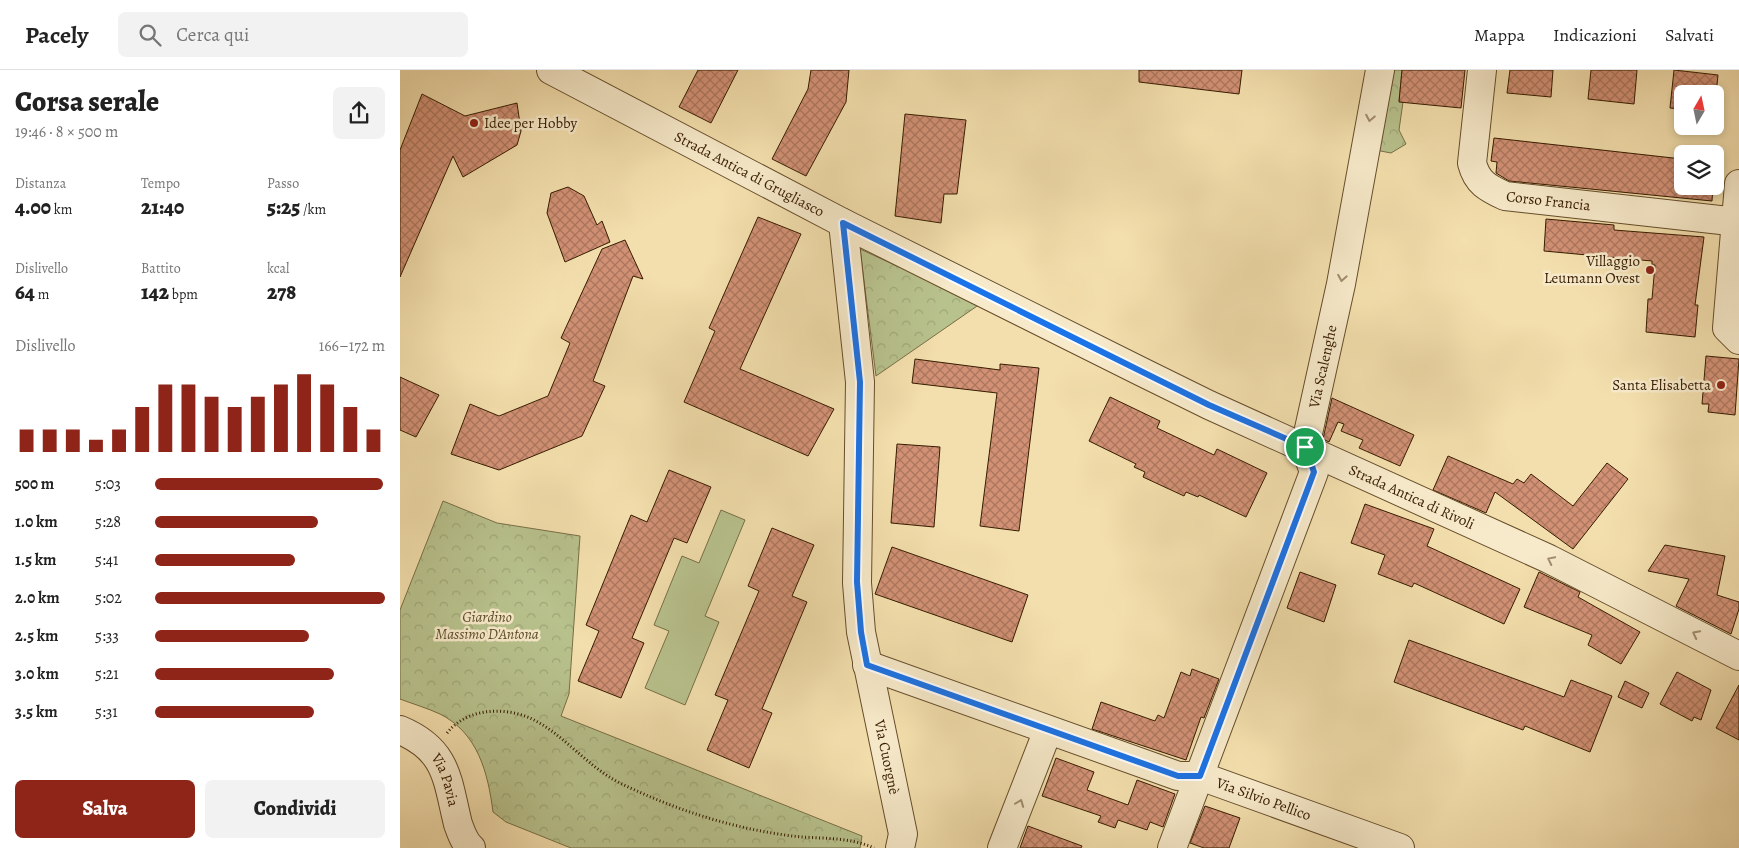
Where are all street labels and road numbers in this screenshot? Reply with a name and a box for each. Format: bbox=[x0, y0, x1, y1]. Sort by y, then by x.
street label: Strada Antica di Grugliasco bbox=[671, 126, 828, 221]
street label: Corso Francia bbox=[1505, 186, 1592, 215]
street label: Via Scalenghe bbox=[1304, 323, 1342, 411]
street label: Strada Antica di Rivoli bbox=[1346, 460, 1478, 534]
street label: Via Cuorgnè bbox=[869, 717, 905, 797]
street label: Via Pavia bbox=[426, 748, 464, 808]
street label: Via Silvio Pellico bbox=[1213, 772, 1314, 825]

